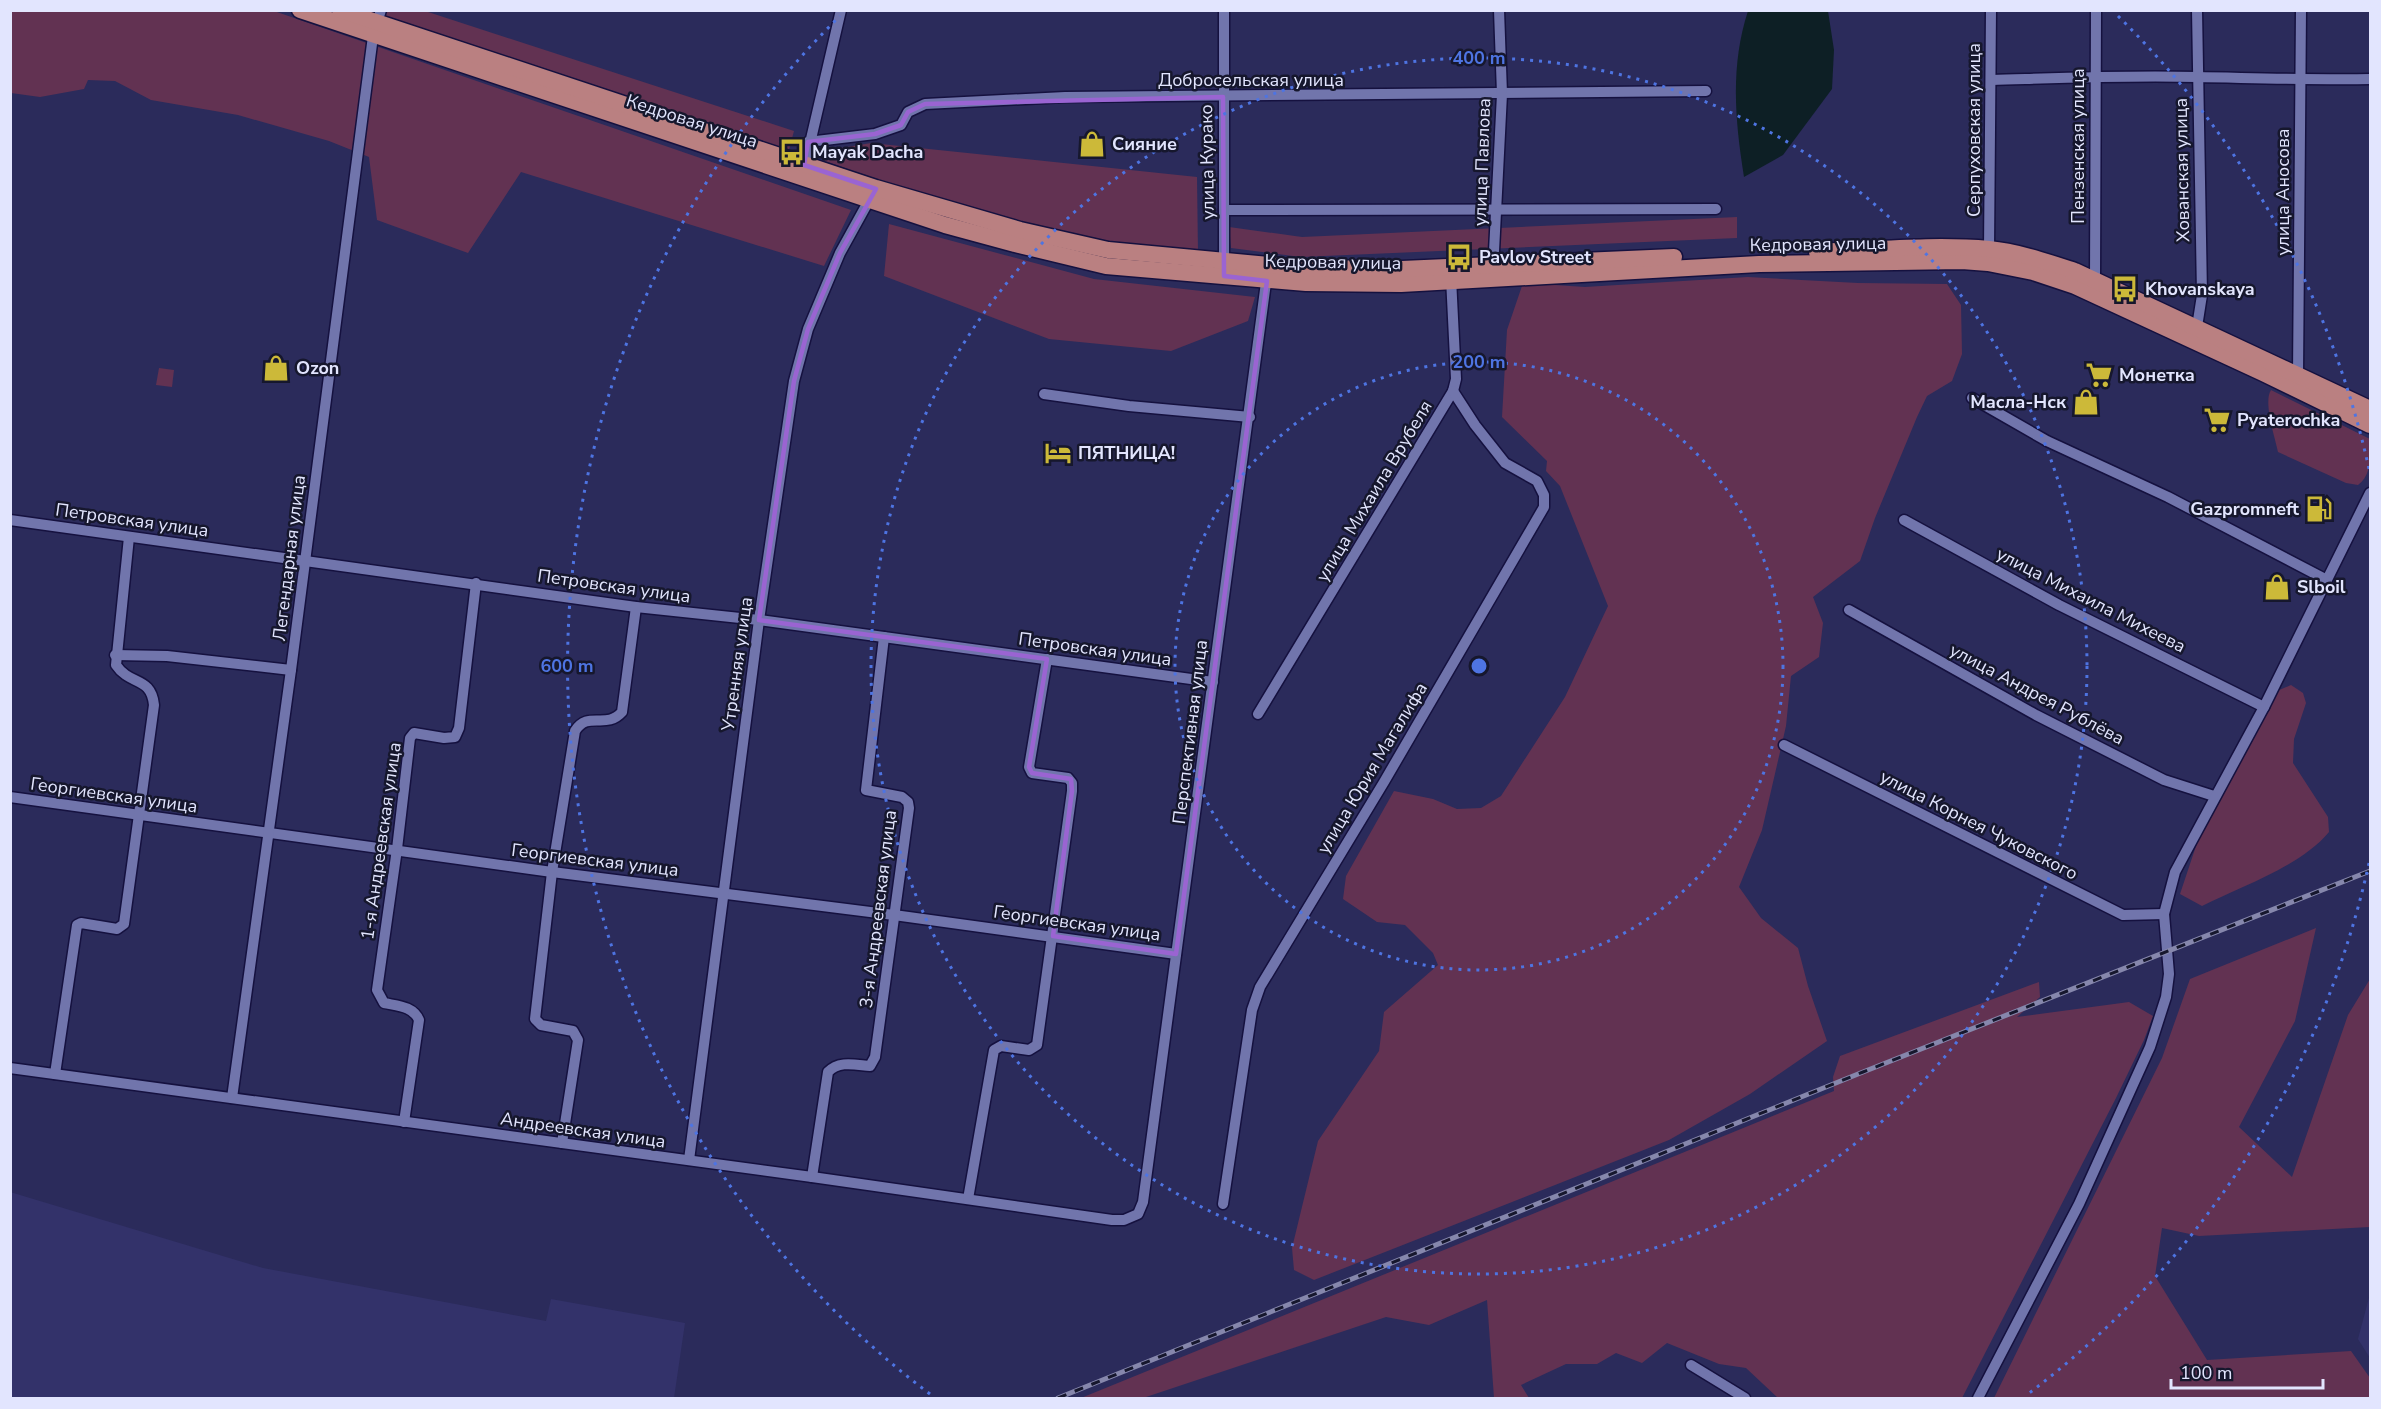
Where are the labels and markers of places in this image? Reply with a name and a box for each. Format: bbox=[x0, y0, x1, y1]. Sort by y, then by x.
shop icon: Сияние bbox=[1077, 129, 1107, 159]
place label: Сияние bbox=[1112, 132, 1177, 156]
bus stop icon: Mayak Dacha bbox=[777, 137, 807, 167]
place label: Mayak Dacha bbox=[812, 140, 923, 164]
bus stop icon: Pavlov Street bbox=[1444, 242, 1474, 272]
place label: Pavlov Street bbox=[1479, 245, 1591, 269]
bus stop icon: Khovanskaya bbox=[2110, 274, 2140, 304]
place label: Khovanskaya bbox=[2145, 277, 2255, 301]
shop icon: Ozon bbox=[261, 353, 291, 383]
place label: Ozon bbox=[296, 356, 339, 380]
supermarket icon: Монетка bbox=[2084, 360, 2114, 390]
place label: Монетка bbox=[2119, 363, 2195, 387]
shop icon: Масла-Нск bbox=[2071, 387, 2101, 417]
place label: Масла-Нск bbox=[1970, 390, 2067, 414]
supermarket icon: Pyaterochka bbox=[2202, 405, 2232, 435]
place label: Pyaterochka bbox=[2237, 408, 2340, 432]
hotel icon: ПЯТНИЦА! bbox=[1043, 438, 1073, 468]
place label: ПЯТНИЦА! bbox=[1078, 441, 1175, 465]
fuel station icon: Gazpromneft bbox=[2304, 494, 2334, 524]
place label: Gazpromneft bbox=[2190, 497, 2299, 521]
shop icon: Slboil bbox=[2262, 572, 2292, 602]
place label: Slboil bbox=[2297, 575, 2346, 599]
centre of rings bbox=[1469, 656, 1489, 676]

